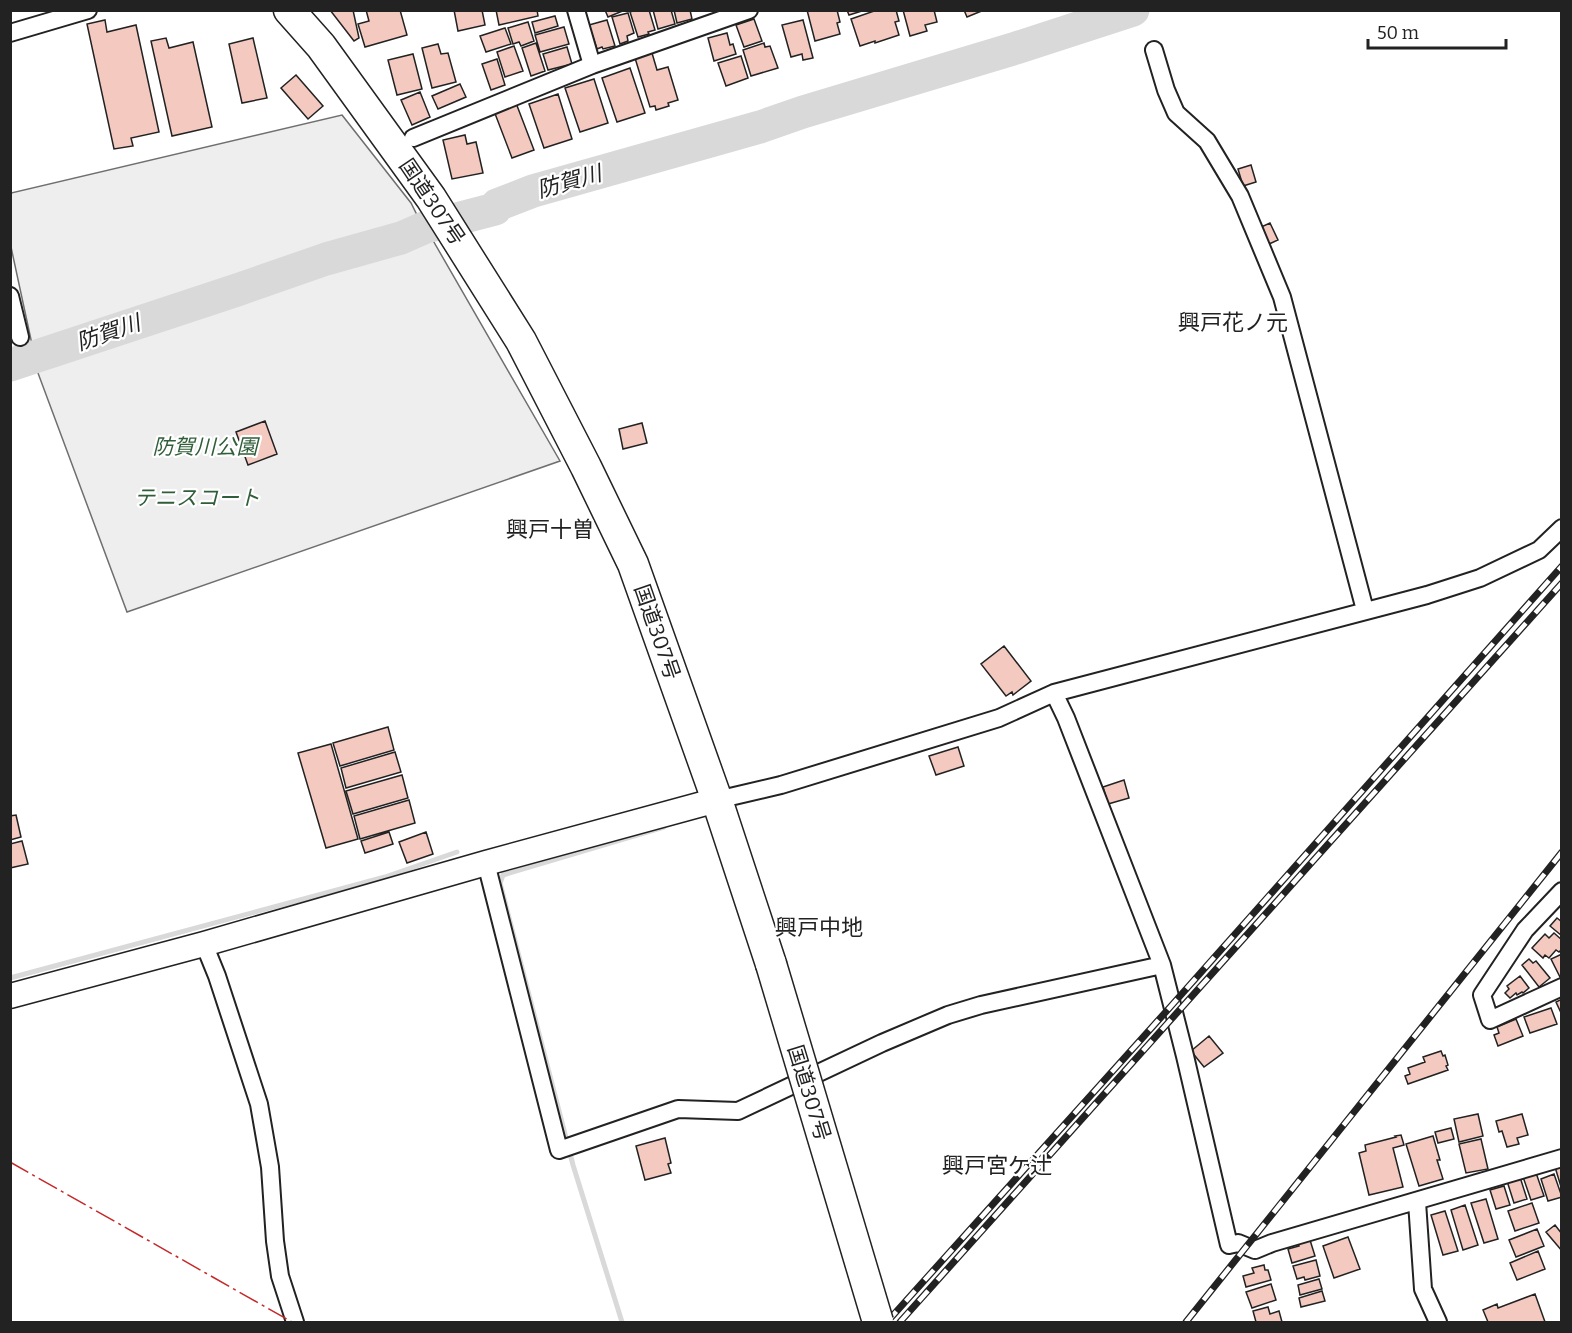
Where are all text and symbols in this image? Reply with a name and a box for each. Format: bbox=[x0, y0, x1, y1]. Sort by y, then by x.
scale bar bbox=[1368, 12, 1506, 50]
text: 50 m bbox=[1377, 22, 1419, 44]
street label: 国道307号 bbox=[394, 154, 470, 250]
water label: 防賀川 bbox=[534, 159, 606, 204]
water label: 防賀川 bbox=[73, 308, 146, 356]
district label: 興戸花ノ元 bbox=[1178, 309, 1288, 336]
park label: 防賀川公園 bbox=[153, 434, 260, 460]
park label: テニスコート bbox=[134, 485, 260, 511]
district label: 興戸十曽 bbox=[506, 516, 594, 543]
street label: 国道307号 bbox=[629, 581, 685, 683]
district label: 興戸中地 bbox=[775, 914, 863, 941]
street label: 国道307号 bbox=[782, 1042, 836, 1144]
district label: 興戸宮ケ辻 bbox=[942, 1152, 1052, 1179]

